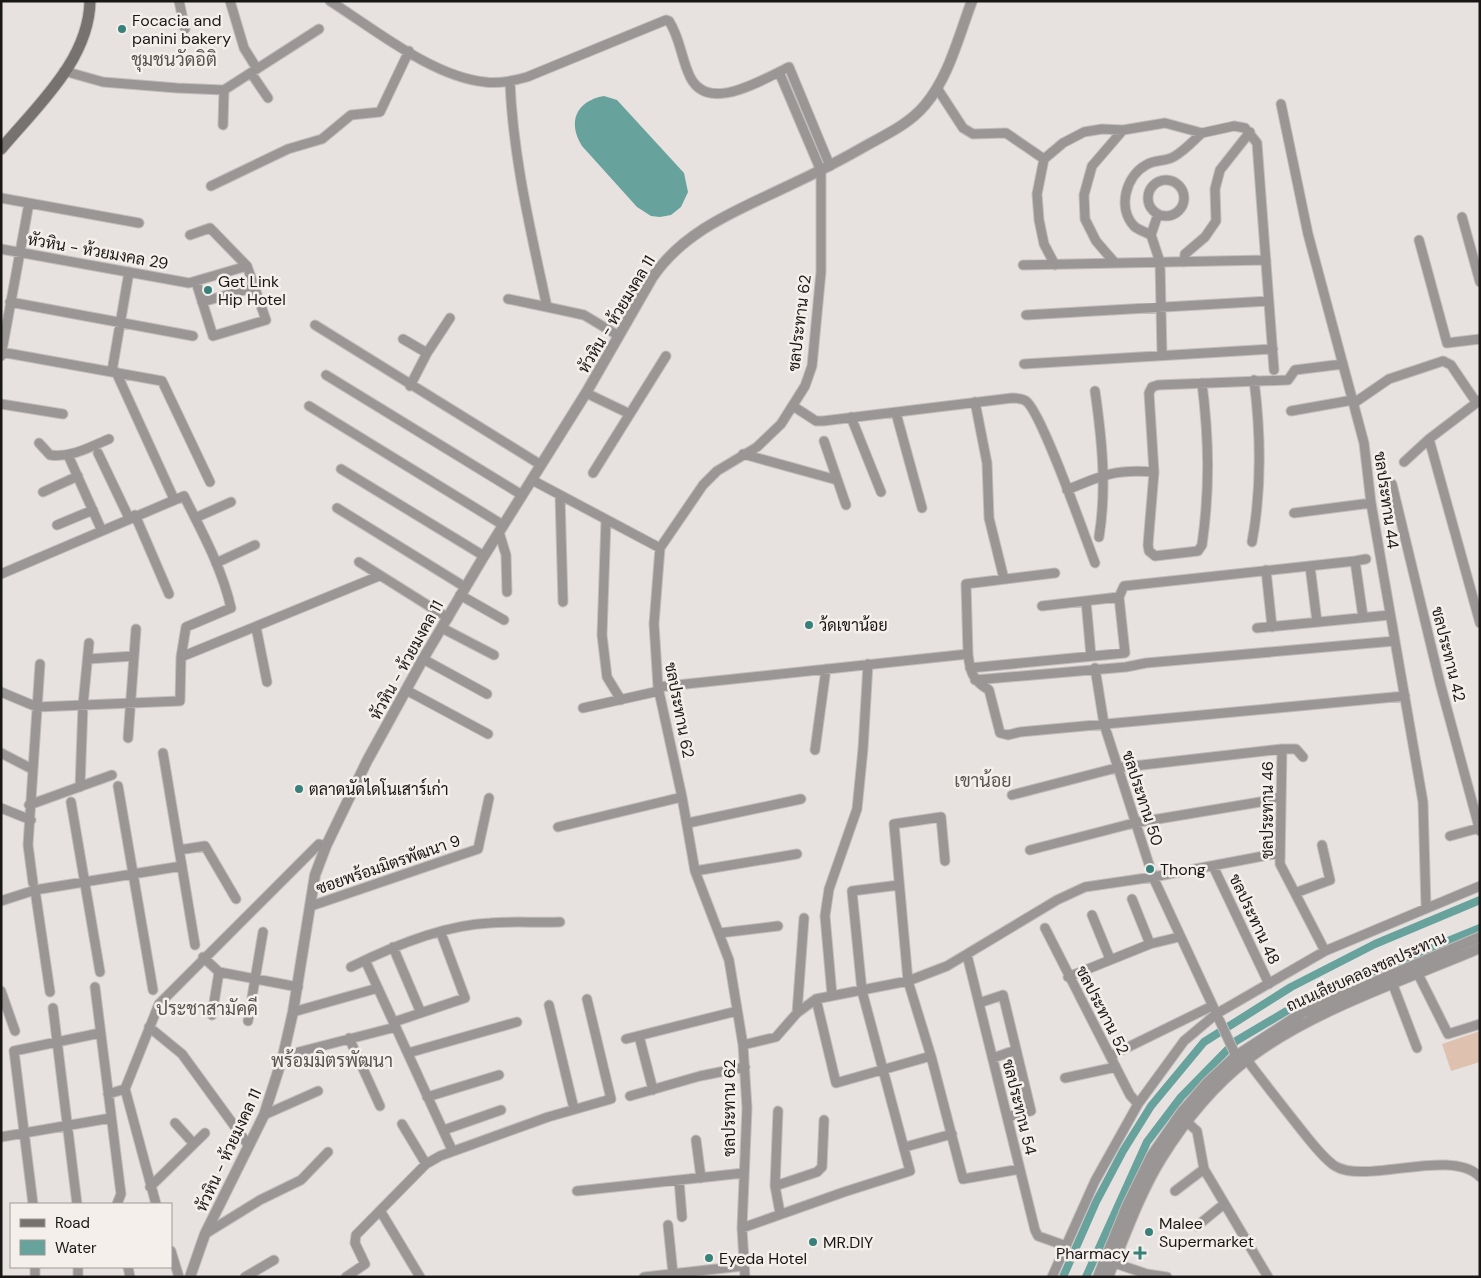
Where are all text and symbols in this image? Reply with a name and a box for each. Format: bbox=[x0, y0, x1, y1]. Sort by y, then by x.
place label: Focacia and panini bakery bbox=[132, 10, 231, 49]
marker: Focacia and panini bakery bbox=[116, 23, 128, 35]
district label: ชุมชนวัดอิติ bbox=[131, 48, 217, 72]
street label: หัวหิน - ห้วยมงคล 29 bbox=[26, 229, 170, 274]
street label: หัวหิน - ห้วยมงคล 11 bbox=[573, 252, 660, 377]
place label: Get Link Hip Hotel bbox=[218, 271, 286, 310]
street label: ชลประทาน 62 bbox=[783, 273, 816, 373]
marker: Get Link Hip Hotel bbox=[202, 284, 214, 296]
street label: ชลประทาน 44 bbox=[1369, 450, 1404, 550]
street label: หัวหิน - ห้วยมงคล 11 bbox=[365, 597, 448, 724]
street label: ชลประทาน 42 bbox=[1427, 604, 1470, 704]
place label: ว้ดเขาน้อย bbox=[819, 615, 888, 636]
marker: ว้ดเขาน้อย bbox=[803, 619, 815, 631]
street label: ชลประทาน 62 bbox=[660, 660, 699, 760]
street label: ชลประทาน 50 bbox=[1117, 748, 1168, 849]
street label: ชลประทาน 46 bbox=[1257, 761, 1278, 859]
district label: เขาน้อย bbox=[954, 769, 1012, 793]
place label: ตลาดนัดไดโนเสาร์เก่า bbox=[309, 777, 449, 800]
marker: ตลาดนัดไดโนเสาร์เก่า bbox=[293, 783, 305, 795]
street label: ซอยพร้อมมิตรพัฒนา 9 bbox=[313, 830, 463, 899]
place label: Thong bbox=[1160, 859, 1206, 880]
marker: Thong bbox=[1144, 863, 1156, 875]
street label: ชลประทาน 48 bbox=[1224, 870, 1285, 968]
street label: ถนนเลียบคลองชลประทาน bbox=[1282, 926, 1450, 1016]
street label: ชลประทาน 52 bbox=[1071, 962, 1134, 1058]
district label: ประชาสามัคคี bbox=[156, 996, 258, 1021]
district label: พร้อมมิตรพัฒนา bbox=[271, 1049, 393, 1073]
street label: ชลประทาน 54 bbox=[997, 1057, 1042, 1157]
street label: ชลประทาน 62 bbox=[719, 1059, 740, 1157]
street label: หัวหิน - ห้วยมงคล 11 bbox=[191, 1085, 266, 1215]
legend bbox=[10, 1203, 172, 1268]
text: Road bbox=[55, 1213, 90, 1233]
place label: Malee Supermarket bbox=[1159, 1213, 1254, 1252]
marker: Malee Supermarket bbox=[1143, 1226, 1155, 1238]
place label: MR.DIY bbox=[823, 1232, 873, 1253]
marker: MR.DIY bbox=[807, 1236, 819, 1248]
text: Water bbox=[55, 1238, 97, 1258]
place label: Pharmacy bbox=[1056, 1243, 1130, 1264]
marker: Pharmacy bbox=[1134, 1247, 1146, 1259]
place label: Eyeda Hotel bbox=[719, 1248, 807, 1269]
marker: Eyeda Hotel bbox=[703, 1252, 715, 1264]

